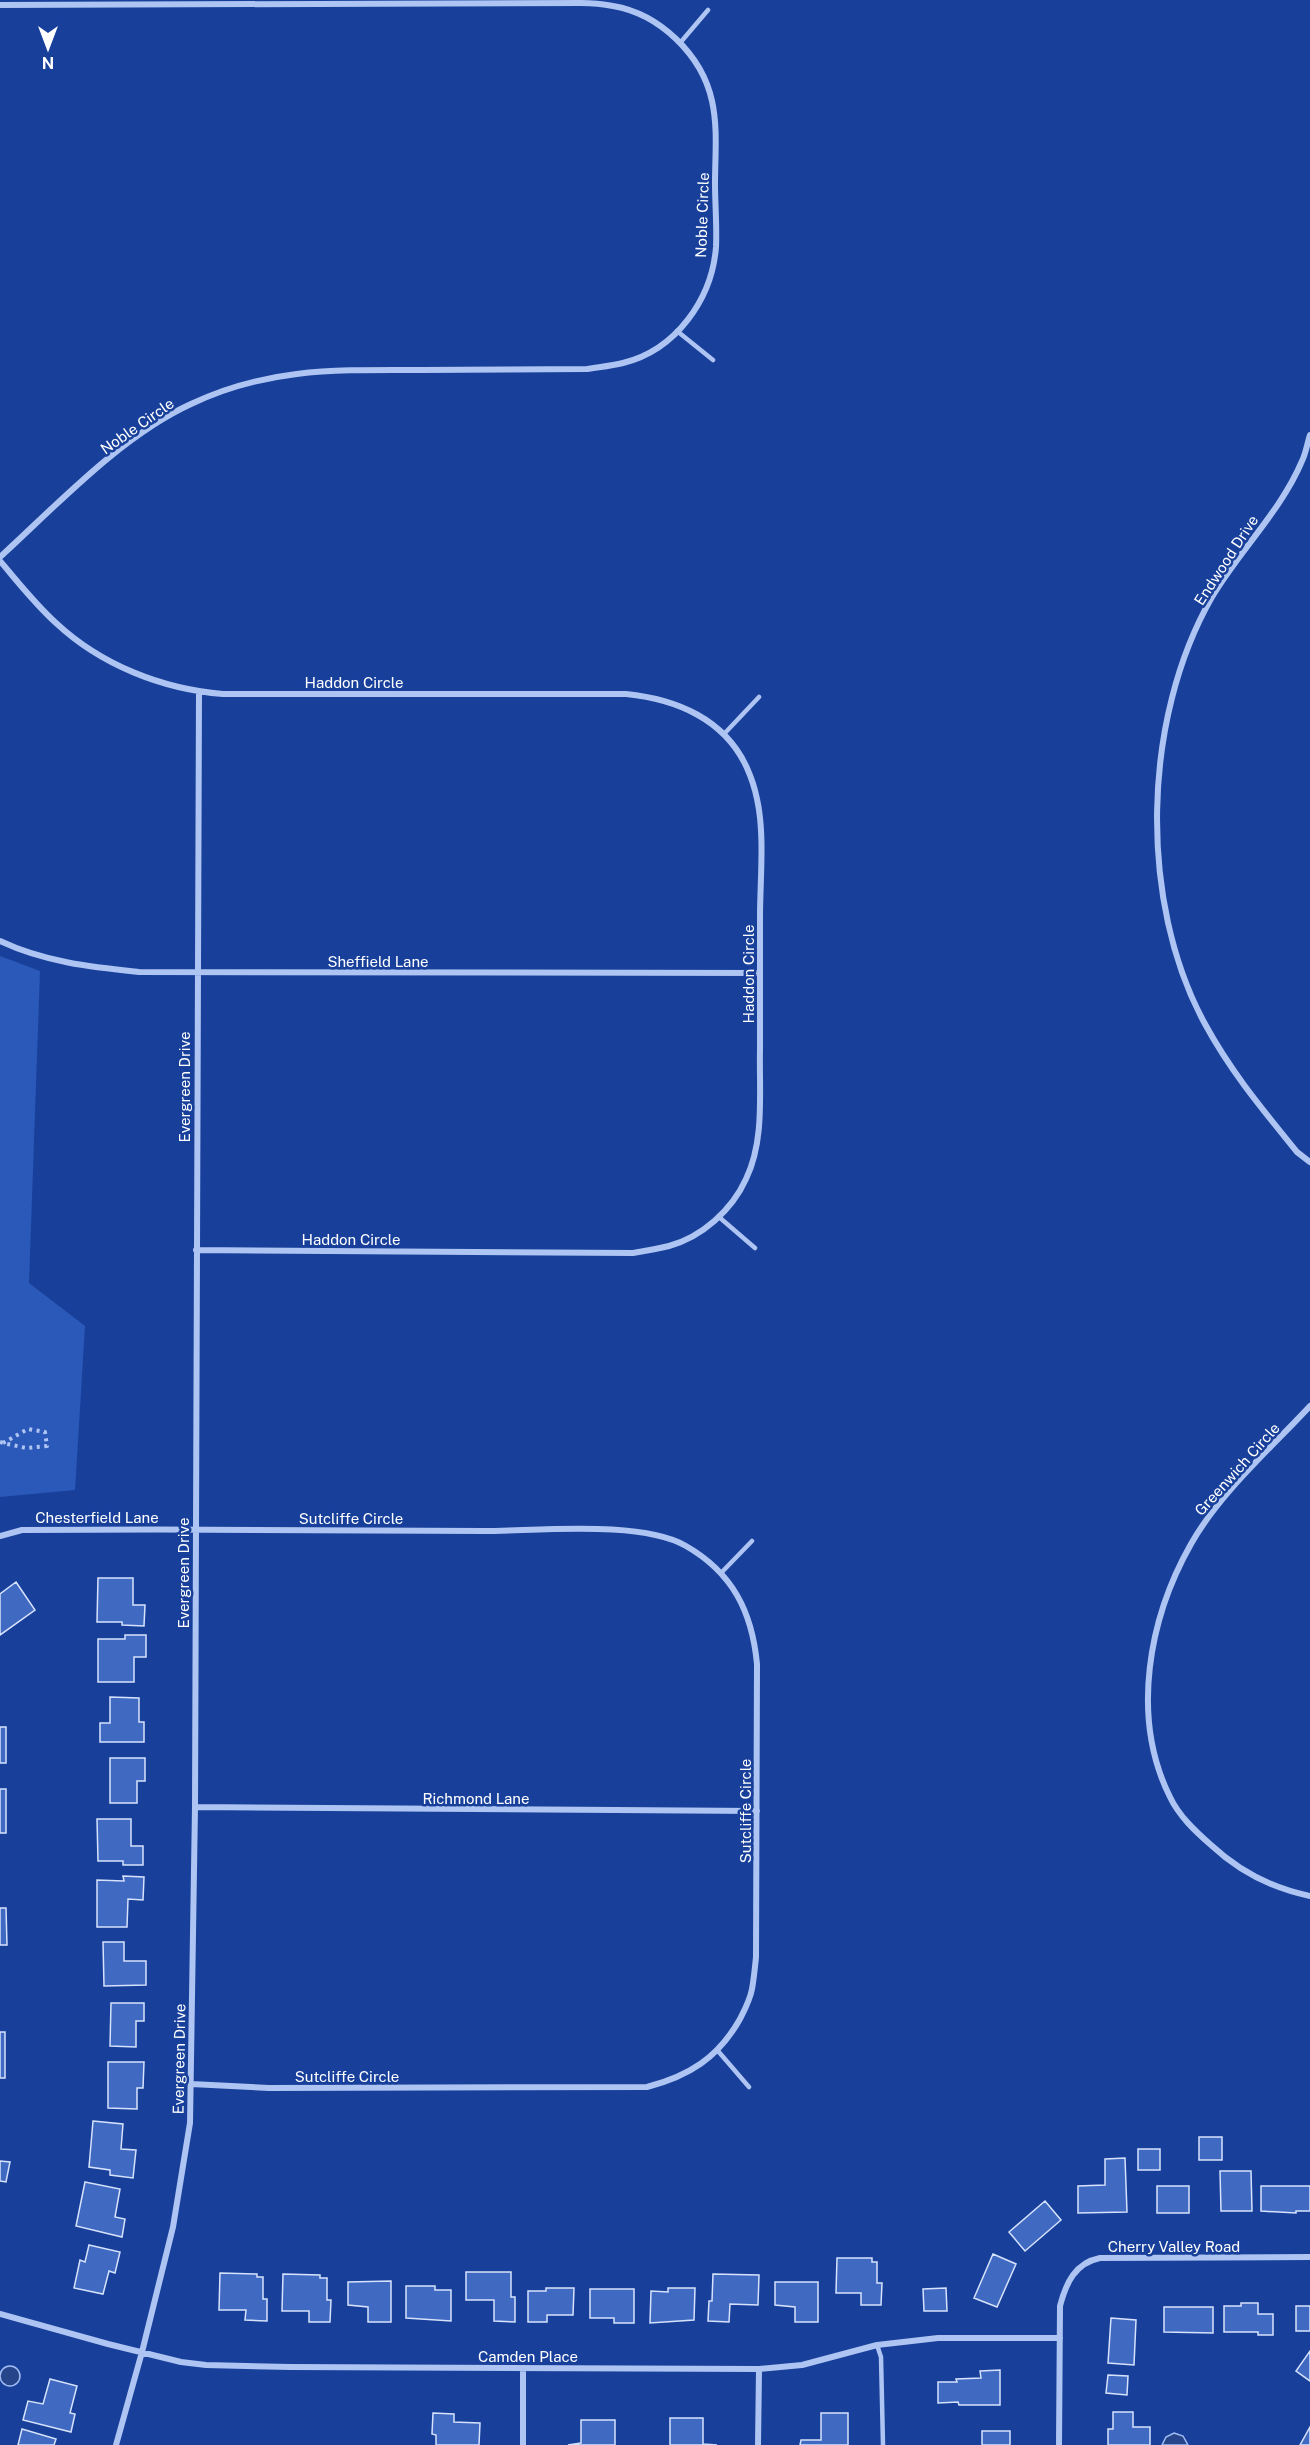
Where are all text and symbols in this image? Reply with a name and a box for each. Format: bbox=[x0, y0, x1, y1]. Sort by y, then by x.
north arrow bbox=[18, 18, 78, 78]
text: N bbox=[42, 53, 54, 72]
street label: Noble Circle bbox=[692, 172, 712, 258]
street label: Noble Circle bbox=[97, 395, 177, 457]
street label: Endwood Drive bbox=[1191, 512, 1261, 608]
street label: Haddon Circle bbox=[304, 674, 404, 691]
street label: Haddon Circle bbox=[740, 924, 757, 1024]
street label: Sheffield Lane bbox=[327, 953, 429, 970]
street label: Evergreen Drive bbox=[176, 1032, 193, 1142]
street label: Haddon Circle bbox=[301, 1231, 401, 1248]
street label: Greenwich Circle bbox=[1191, 1419, 1283, 1519]
street label: Chesterfield Lane bbox=[35, 1509, 159, 1526]
street label: Sutcliffe Circle bbox=[299, 1510, 403, 1527]
street label: Evergreen Drive bbox=[175, 1518, 192, 1628]
street label: Sutcliffe Circle bbox=[737, 1759, 754, 1863]
street label: Richmond Lane bbox=[422, 1790, 530, 1807]
street label: Evergreen Drive bbox=[170, 2003, 188, 2115]
street label: Sutcliffe Circle bbox=[295, 2068, 399, 2085]
street label: Cherry Valley Road bbox=[1108, 2238, 1240, 2255]
street label: Camden Place bbox=[478, 2348, 578, 2365]

